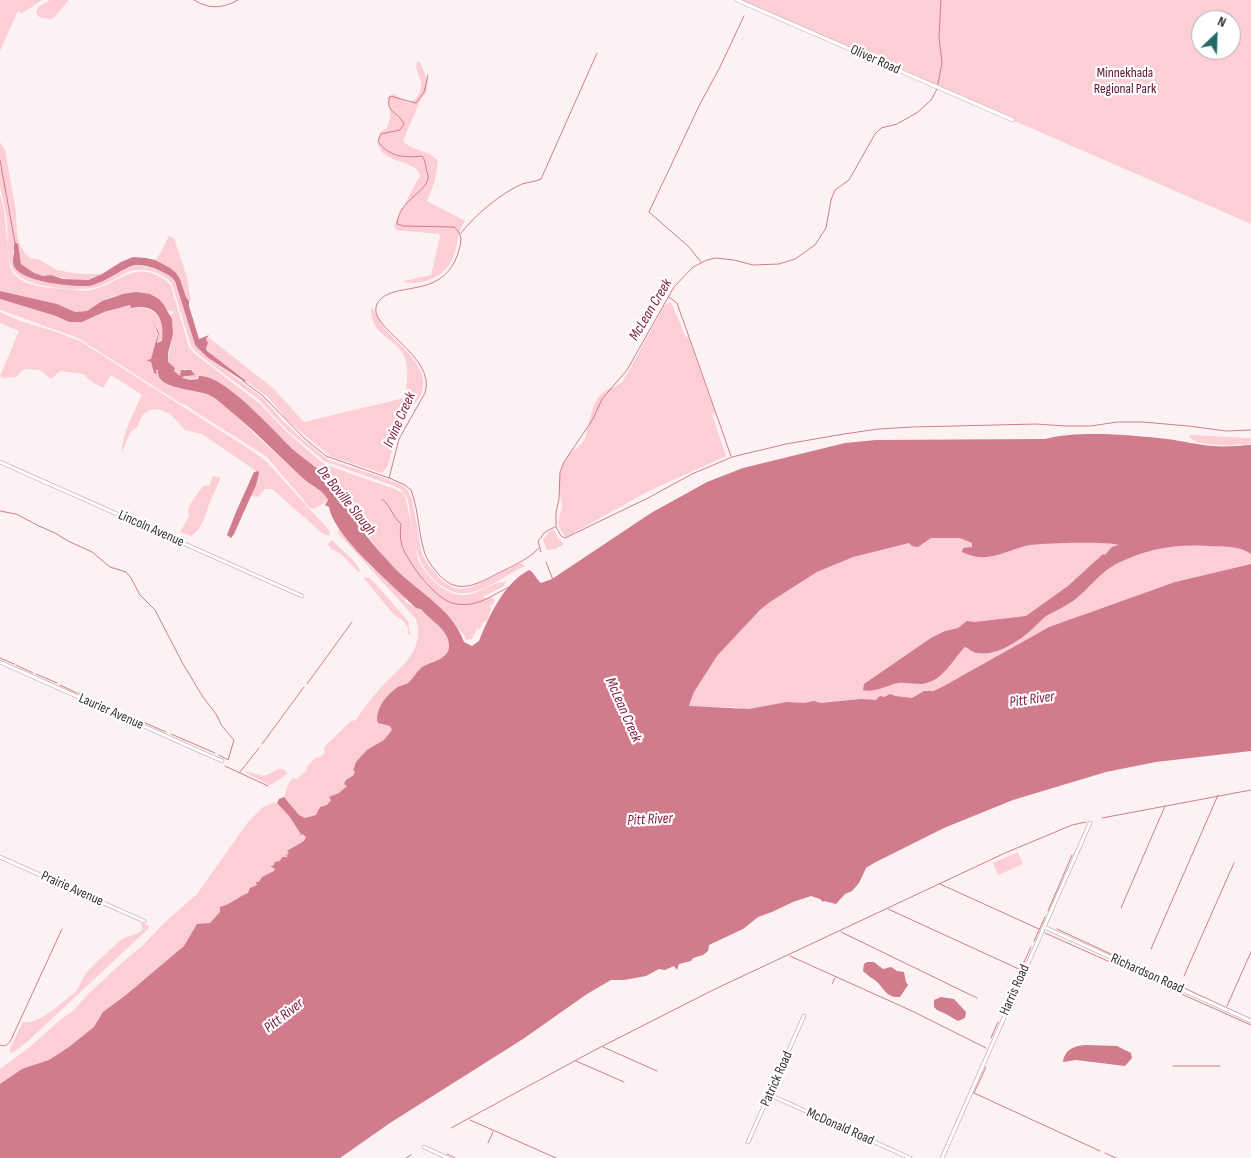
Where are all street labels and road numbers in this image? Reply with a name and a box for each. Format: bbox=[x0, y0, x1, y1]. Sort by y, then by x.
street label: Oliver Road bbox=[847, 42, 903, 78]
street label: Lincoln Avenue bbox=[116, 507, 186, 551]
street label: Laurier Avenue bbox=[76, 690, 146, 734]
street label: Prairie Avenue bbox=[38, 868, 106, 910]
street label: Richardson Road bbox=[1108, 950, 1186, 998]
street label: Harris Road bbox=[996, 962, 1034, 1018]
street label: Patrick Road bbox=[757, 1049, 797, 1109]
street label: McDonald Road bbox=[804, 1105, 876, 1149]

